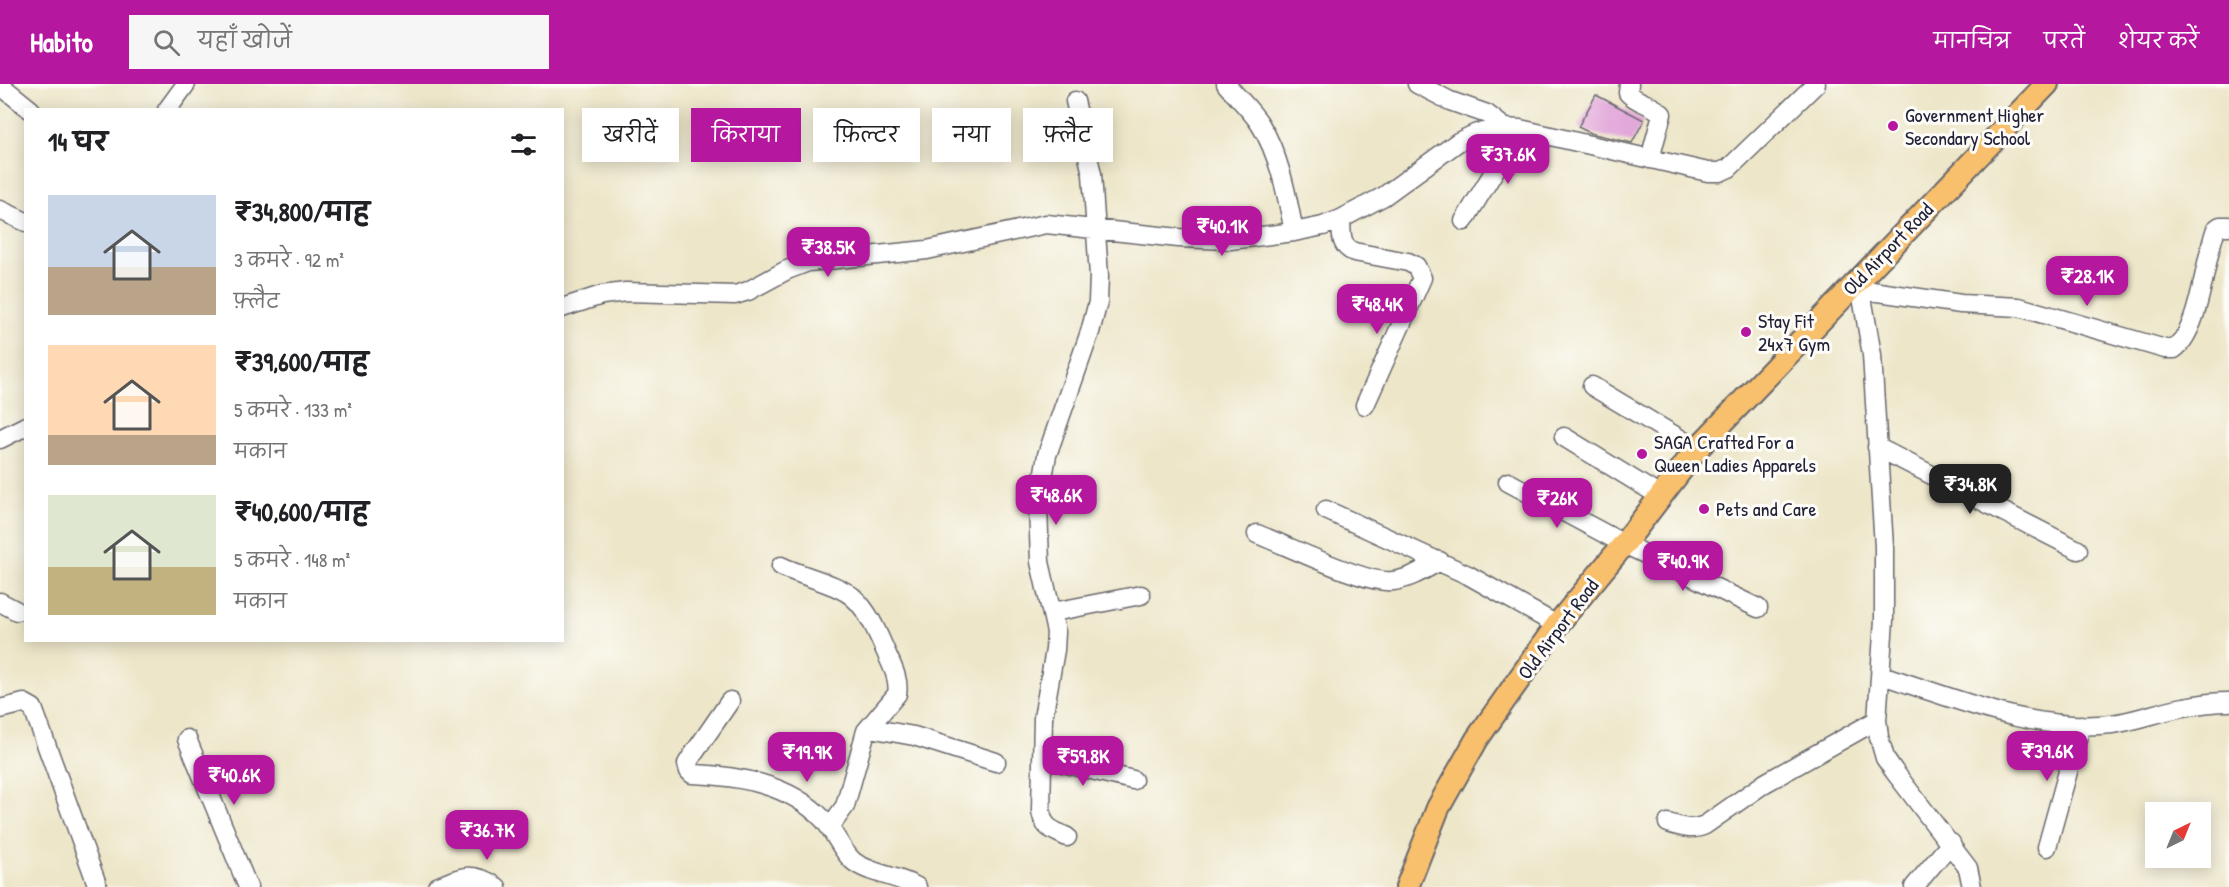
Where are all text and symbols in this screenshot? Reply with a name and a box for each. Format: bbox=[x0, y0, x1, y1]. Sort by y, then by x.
search box bbox=[129, 15, 549, 69]
text: Habito bbox=[30, 23, 93, 61]
text: यहाँ खोजें bbox=[198, 25, 292, 55]
icon: search bbox=[150, 26, 183, 59]
text: मानचित्र bbox=[1934, 26, 2011, 55]
text: परतें bbox=[2044, 26, 2085, 55]
text: शेयर करें bbox=[2118, 26, 2199, 55]
place label: Government Higher Secondary School bbox=[1905, 101, 2045, 151]
chip: खरीदें bbox=[582, 108, 679, 162]
chip: किराया bbox=[691, 108, 801, 162]
chip: फ़िल्टर bbox=[813, 108, 920, 162]
chip: नया bbox=[932, 108, 1011, 162]
chip: फ़्लैट bbox=[1023, 108, 1113, 162]
marker: Government Higher Secondary School bbox=[1886, 119, 1900, 133]
text: 14 घर bbox=[48, 124, 108, 159]
icon: filters bbox=[507, 128, 540, 161]
pin: ₹37.6K bbox=[1459, 134, 1557, 185]
text: ₹37.6K bbox=[1480, 140, 1536, 167]
text: ₹34,800/माह bbox=[234, 194, 370, 229]
street label: Old Airport Road bbox=[1836, 196, 1939, 301]
pin: ₹40.1K bbox=[1173, 206, 1271, 257]
text: ₹40.1K bbox=[1196, 212, 1248, 239]
icon: home bbox=[96, 219, 168, 291]
pin: ₹38.5K bbox=[779, 227, 877, 278]
text: ₹38.5K bbox=[801, 233, 855, 260]
text: 3 कमरे · 92 m² bbox=[234, 246, 344, 273]
pin: ₹28.1K bbox=[2038, 256, 2136, 307]
text: ₹28.1K bbox=[2060, 262, 2114, 289]
pin: ₹48.4K bbox=[1328, 284, 1426, 335]
text: फ़्लैट bbox=[234, 287, 280, 314]
text: ₹48.4K bbox=[1351, 290, 1403, 317]
place label: Stay Fit 24x7 Gym bbox=[1758, 307, 1830, 357]
marker: Stay Fit 24x7 Gym bbox=[1739, 325, 1753, 339]
text: ₹39,600/माह bbox=[234, 344, 369, 379]
icon: home bbox=[96, 369, 168, 441]
text: 5 कमरे · 133 m² bbox=[234, 396, 352, 423]
place label: SAGA Crafted For a Queen Ladies Apparels bbox=[1654, 428, 1816, 478]
text: मकान bbox=[234, 437, 287, 464]
marker: SAGA Crafted For a Queen Ladies Apparels bbox=[1635, 447, 1649, 461]
pin: ₹34.8K bbox=[1921, 464, 2019, 515]
text: ₹34.8K bbox=[1943, 470, 1997, 497]
pin: ₹48.6K bbox=[1007, 475, 1105, 526]
pin: ₹26K bbox=[1521, 478, 1593, 529]
text: ₹48.6K bbox=[1030, 481, 1082, 508]
text: ₹26K bbox=[1536, 484, 1578, 511]
text: ₹40,600/माह bbox=[234, 494, 369, 529]
place label: Pets and Care bbox=[1716, 495, 1817, 522]
marker: Pets and Care bbox=[1697, 502, 1711, 516]
icon: home bbox=[96, 519, 168, 591]
pin: ₹40.9K bbox=[1634, 541, 1732, 592]
text: 5 कमरे · 148 m² bbox=[234, 546, 350, 573]
text: ₹40.9K bbox=[1657, 547, 1709, 574]
street label: Old Airport Road bbox=[1511, 573, 1604, 684]
text: मकान bbox=[234, 587, 287, 614]
pin: ₹39.6K bbox=[1998, 731, 2096, 782]
pin: ₹19.9K bbox=[758, 732, 856, 783]
pin: ₹59.8K bbox=[1034, 736, 1132, 787]
text: ₹39.6K bbox=[2021, 737, 2073, 764]
text: ₹19.9K bbox=[782, 738, 832, 765]
text: ₹59.8K bbox=[1057, 742, 1109, 769]
pin: ₹40.6K bbox=[185, 755, 283, 806]
text: ₹40.6K bbox=[208, 761, 260, 788]
north arrow bbox=[2145, 802, 2211, 868]
map controls bbox=[2145, 802, 2211, 868]
pin: ₹36.7K bbox=[438, 810, 536, 861]
text: ₹36.7K bbox=[459, 816, 515, 843]

